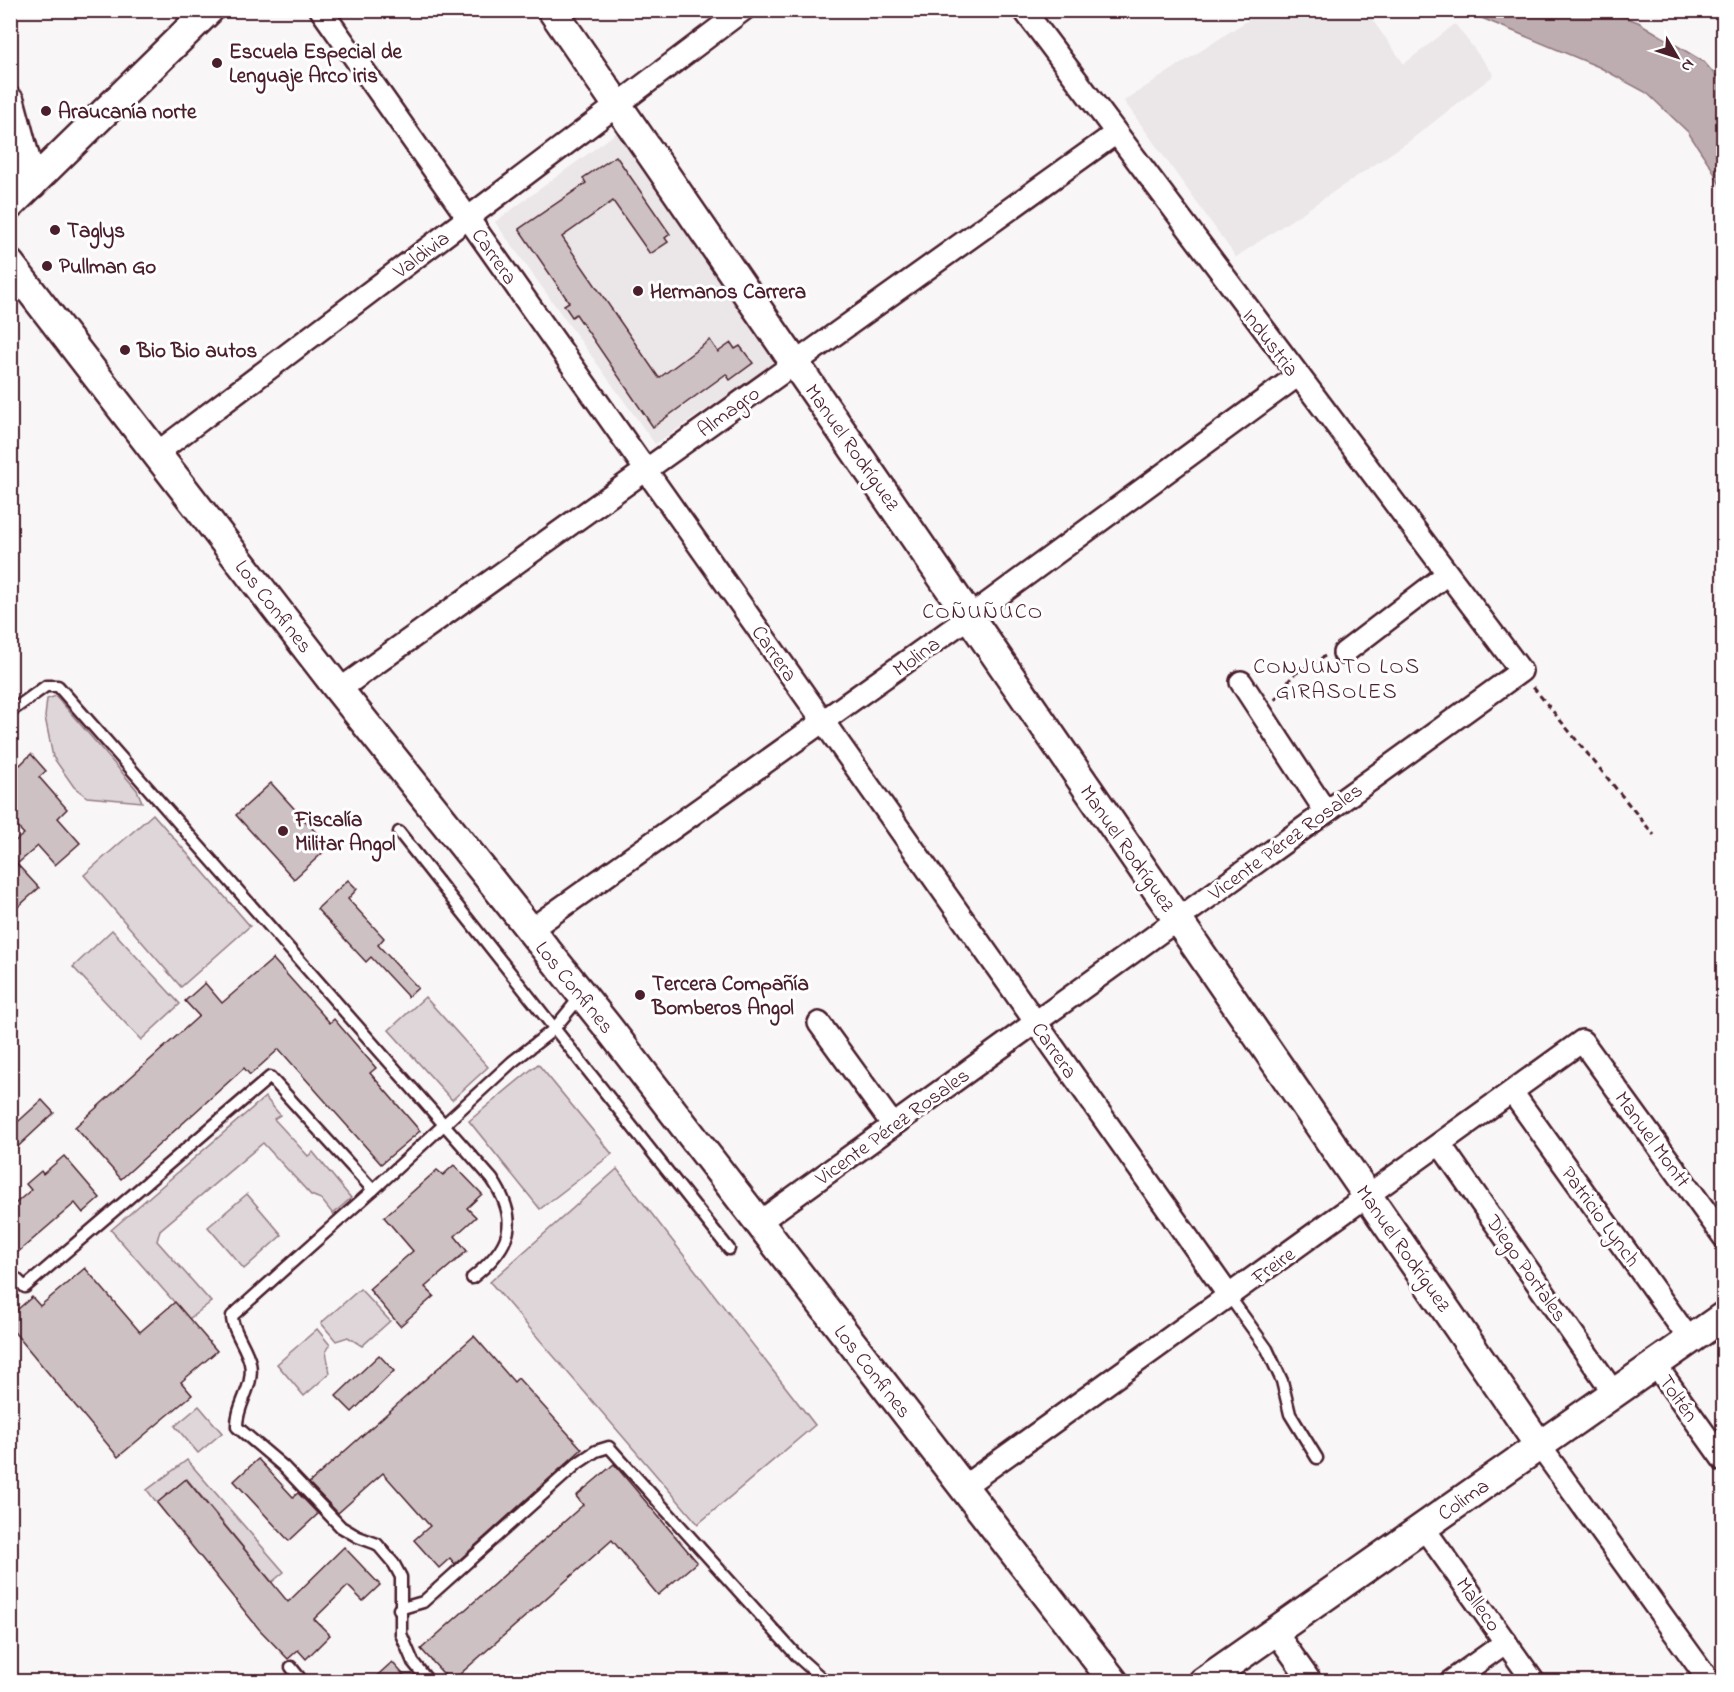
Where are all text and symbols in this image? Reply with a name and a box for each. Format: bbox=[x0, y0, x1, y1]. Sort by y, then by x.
north arrow bbox=[1647, 27, 1707, 87]
place label: Escuela Especial de Lenguaje Arco iris bbox=[229, 38, 402, 94]
text: N bbox=[1674, 53, 1700, 77]
marker: Escuela Especial de Lenguaje Arco iris bbox=[210, 56, 224, 70]
place label: Araucanía norte bbox=[58, 98, 197, 128]
marker: Araucanía norte bbox=[39, 104, 53, 118]
place label: Taglys bbox=[67, 217, 125, 249]
marker: Taglys bbox=[48, 223, 62, 237]
street label: Carrera bbox=[463, 223, 524, 292]
street label: Valdivia bbox=[387, 224, 457, 287]
place label: Pullman Go bbox=[59, 253, 156, 283]
marker: Pullman Go bbox=[40, 259, 54, 273]
place label: Hermanos Carrera bbox=[650, 278, 806, 308]
marker: Hermanos Carrera bbox=[631, 284, 645, 298]
street label: Industria bbox=[1234, 303, 1305, 384]
place label: Bio Bio autos bbox=[136, 337, 257, 367]
marker: Bio Bio autos bbox=[118, 343, 132, 357]
street label: Manuel Rodríguez bbox=[795, 379, 906, 519]
street label: Almagro bbox=[692, 380, 768, 447]
street label: Los Confines bbox=[226, 554, 319, 660]
district label: COÑUÑUCO bbox=[922, 597, 1044, 629]
street label: Carrera bbox=[743, 620, 804, 689]
street label: Molina bbox=[887, 630, 947, 685]
district label: CONJUNTO LOS GIRASOLES bbox=[1253, 652, 1421, 709]
street label: Vicente Pérez Rosales bbox=[1202, 776, 1369, 909]
street label: Manuel Rodríguez bbox=[1070, 780, 1181, 920]
place label: Fiscalía Militar Angol bbox=[294, 806, 396, 862]
marker: Fiscalía Militar Angol bbox=[276, 824, 290, 838]
street label: Los Confines bbox=[527, 936, 620, 1041]
place label: Tercera Compañía Bomberos Angol bbox=[651, 970, 809, 1026]
marker: Tercera Compañía Bomberos Angol bbox=[633, 988, 647, 1002]
street label: Carrera bbox=[1023, 1017, 1084, 1086]
street label: Vicente Pérez Rosales bbox=[809, 1061, 976, 1194]
street label: Manuel Montt bbox=[1606, 1086, 1697, 1195]
street label: Patricio Lynch bbox=[1551, 1161, 1646, 1275]
street label: Manuel Rodríguez bbox=[1346, 1180, 1457, 1320]
street label: Diego Portales bbox=[1475, 1209, 1573, 1330]
street label: Freire bbox=[1245, 1240, 1303, 1293]
street label: Los Confines bbox=[825, 1319, 918, 1425]
street label: Toltén bbox=[1650, 1369, 1705, 1429]
street label: Colima bbox=[1432, 1472, 1496, 1529]
street label: Malleco bbox=[1447, 1572, 1507, 1639]

